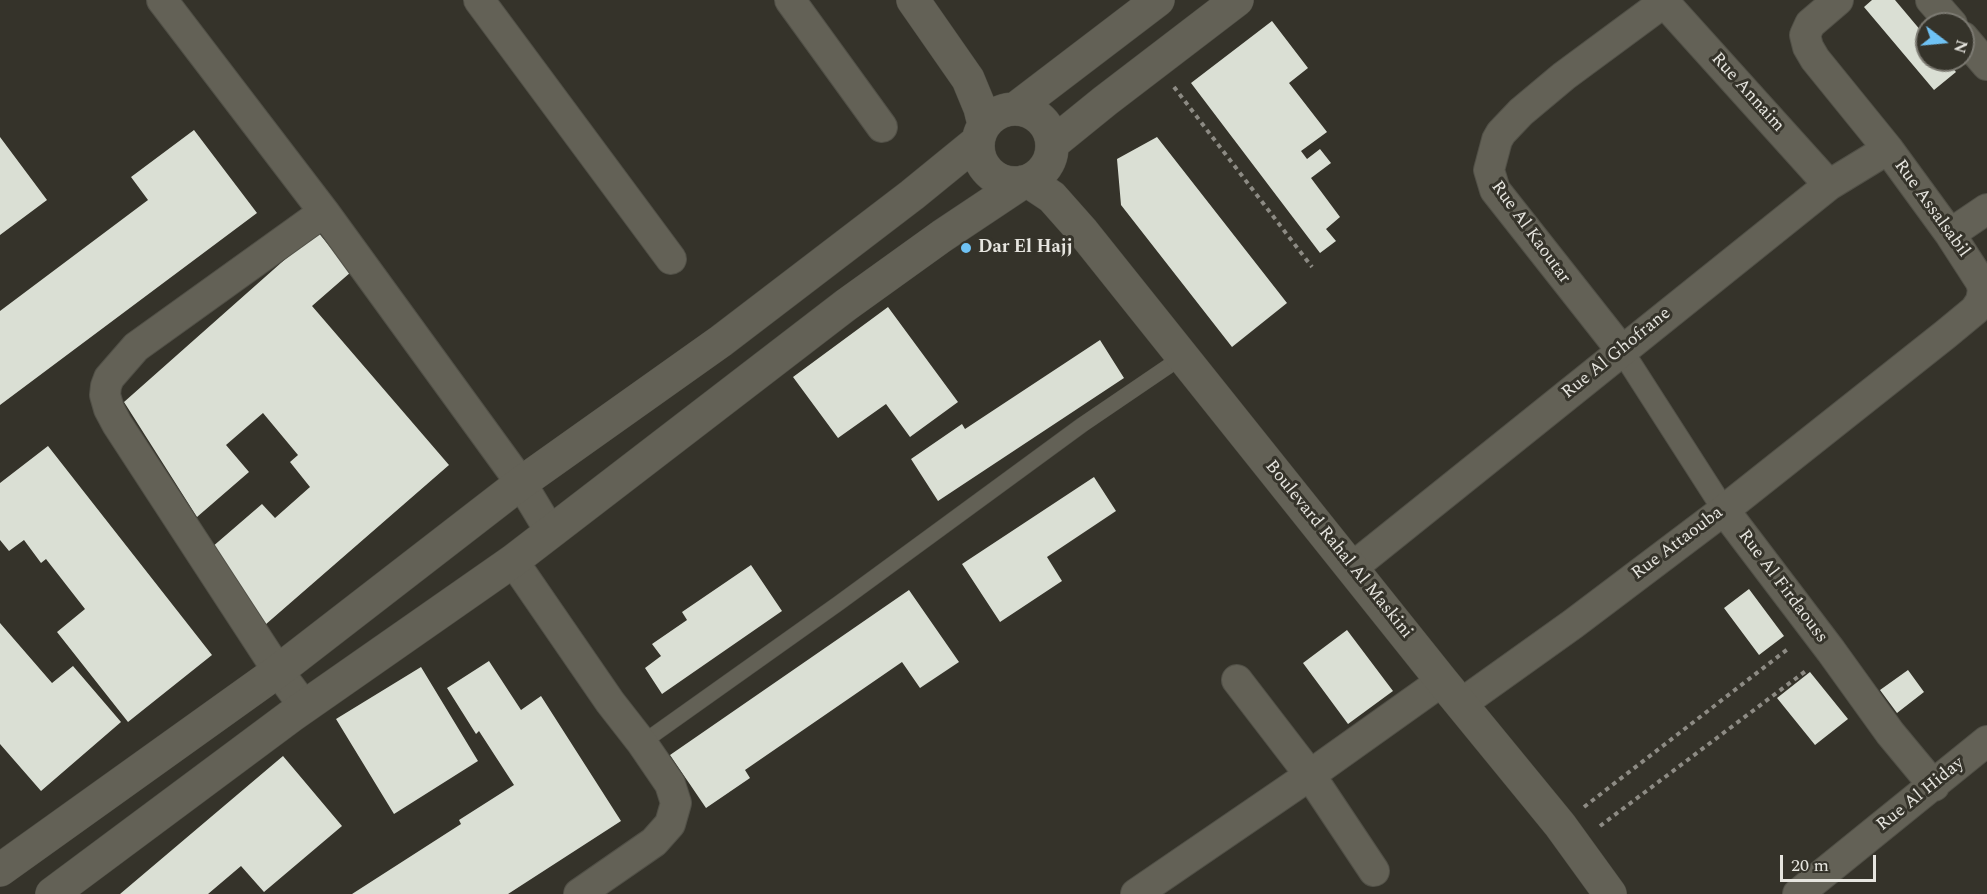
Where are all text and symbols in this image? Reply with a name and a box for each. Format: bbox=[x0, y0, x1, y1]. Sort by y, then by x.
north arrow bbox=[1915, 12, 1975, 72]
text: N bbox=[1947, 37, 1974, 56]
street label: Rue Annaim bbox=[1706, 49, 1788, 137]
street label: Rue Assalsabil bbox=[1888, 156, 1974, 262]
street label: Rue Al Kaoutar bbox=[1485, 177, 1575, 289]
place label: Dar El Hajj bbox=[978, 237, 1073, 259]
marker: Dar El Hajj bbox=[959, 241, 973, 255]
street label: Rue Al Ghofrane bbox=[1558, 304, 1676, 404]
street label: Boulevard Rahal Al Maskini bbox=[1259, 457, 1417, 643]
street label: Rue Attaouba bbox=[1628, 503, 1728, 585]
street label: Rue Al Firdaouss bbox=[1732, 526, 1832, 648]
street label: Rue Al Hiday bbox=[1873, 753, 1969, 837]
scale bar bbox=[1783, 843, 1879, 881]
text: 20 m bbox=[1791, 852, 1829, 879]

